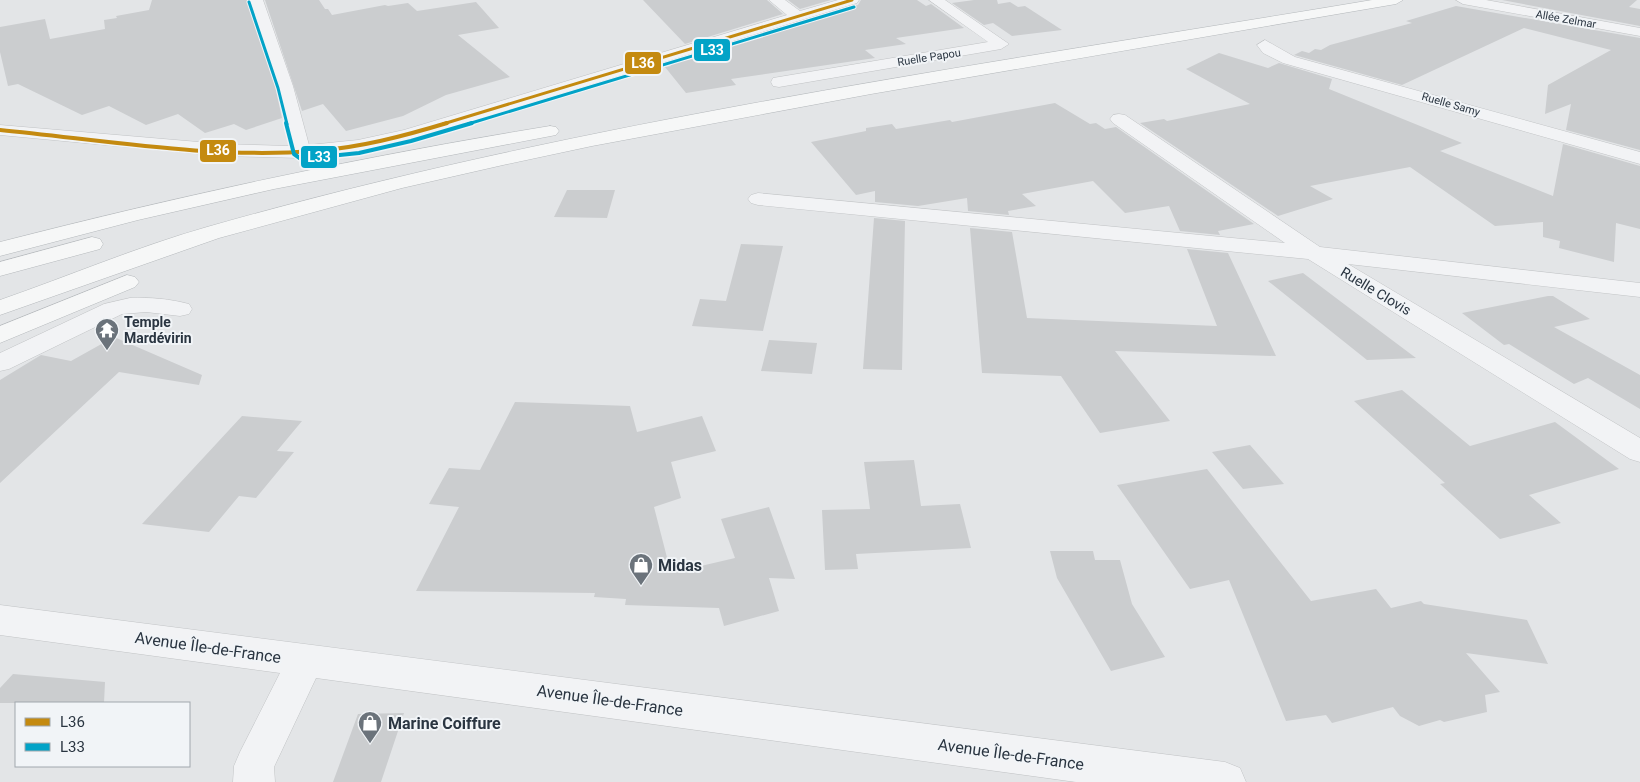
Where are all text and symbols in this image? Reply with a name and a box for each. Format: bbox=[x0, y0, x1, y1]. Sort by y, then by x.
street label: Allée Zelmar bbox=[1535, 8, 1597, 31]
line badge: L33 bbox=[693, 38, 731, 62]
text: L33 bbox=[700, 42, 724, 58]
street label: Ruelle Papou bbox=[896, 46, 962, 69]
line badge: L36 bbox=[624, 51, 662, 75]
text: L36 bbox=[631, 55, 655, 71]
street label: Ruelle Samy bbox=[1420, 90, 1482, 119]
line badge: L36 bbox=[199, 139, 237, 163]
text: L36 bbox=[206, 142, 230, 158]
line badge: L33 bbox=[300, 145, 338, 169]
text: L33 bbox=[307, 149, 331, 165]
street label: Ruelle Clovis bbox=[1338, 264, 1414, 318]
place label: Temple Mardévirin bbox=[124, 314, 192, 346]
temple icon: Temple Mardévirin bbox=[94, 317, 120, 351]
shop icon: Midas bbox=[628, 552, 654, 586]
place label: Midas bbox=[658, 556, 702, 575]
street label: Avenue Île-de-France bbox=[134, 628, 282, 667]
street label: Avenue Île-de-France bbox=[536, 681, 684, 720]
legend bbox=[15, 702, 190, 767]
shop icon: Marine Coiffure bbox=[357, 710, 383, 744]
text: L36 bbox=[60, 713, 85, 731]
place label: Marine Coiffure bbox=[388, 714, 501, 733]
street label: Avenue Île-de-France bbox=[937, 735, 1085, 774]
text: L33 bbox=[60, 738, 85, 756]

